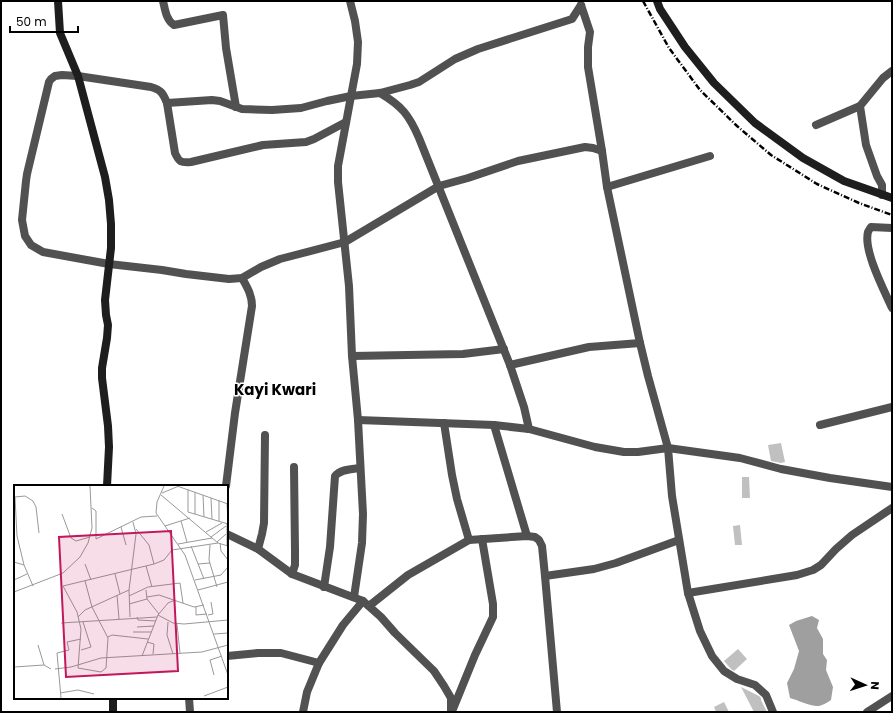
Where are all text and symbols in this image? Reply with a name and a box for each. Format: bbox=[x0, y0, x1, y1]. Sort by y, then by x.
scale bar bbox=[10, 8, 78, 34]
text: 50 m bbox=[16, 13, 47, 30]
district label: Kayi Kwari bbox=[234, 379, 316, 400]
inset map bbox=[14, 485, 228, 699]
north arrow bbox=[845, 665, 885, 705]
text: N bbox=[867, 681, 883, 690]

